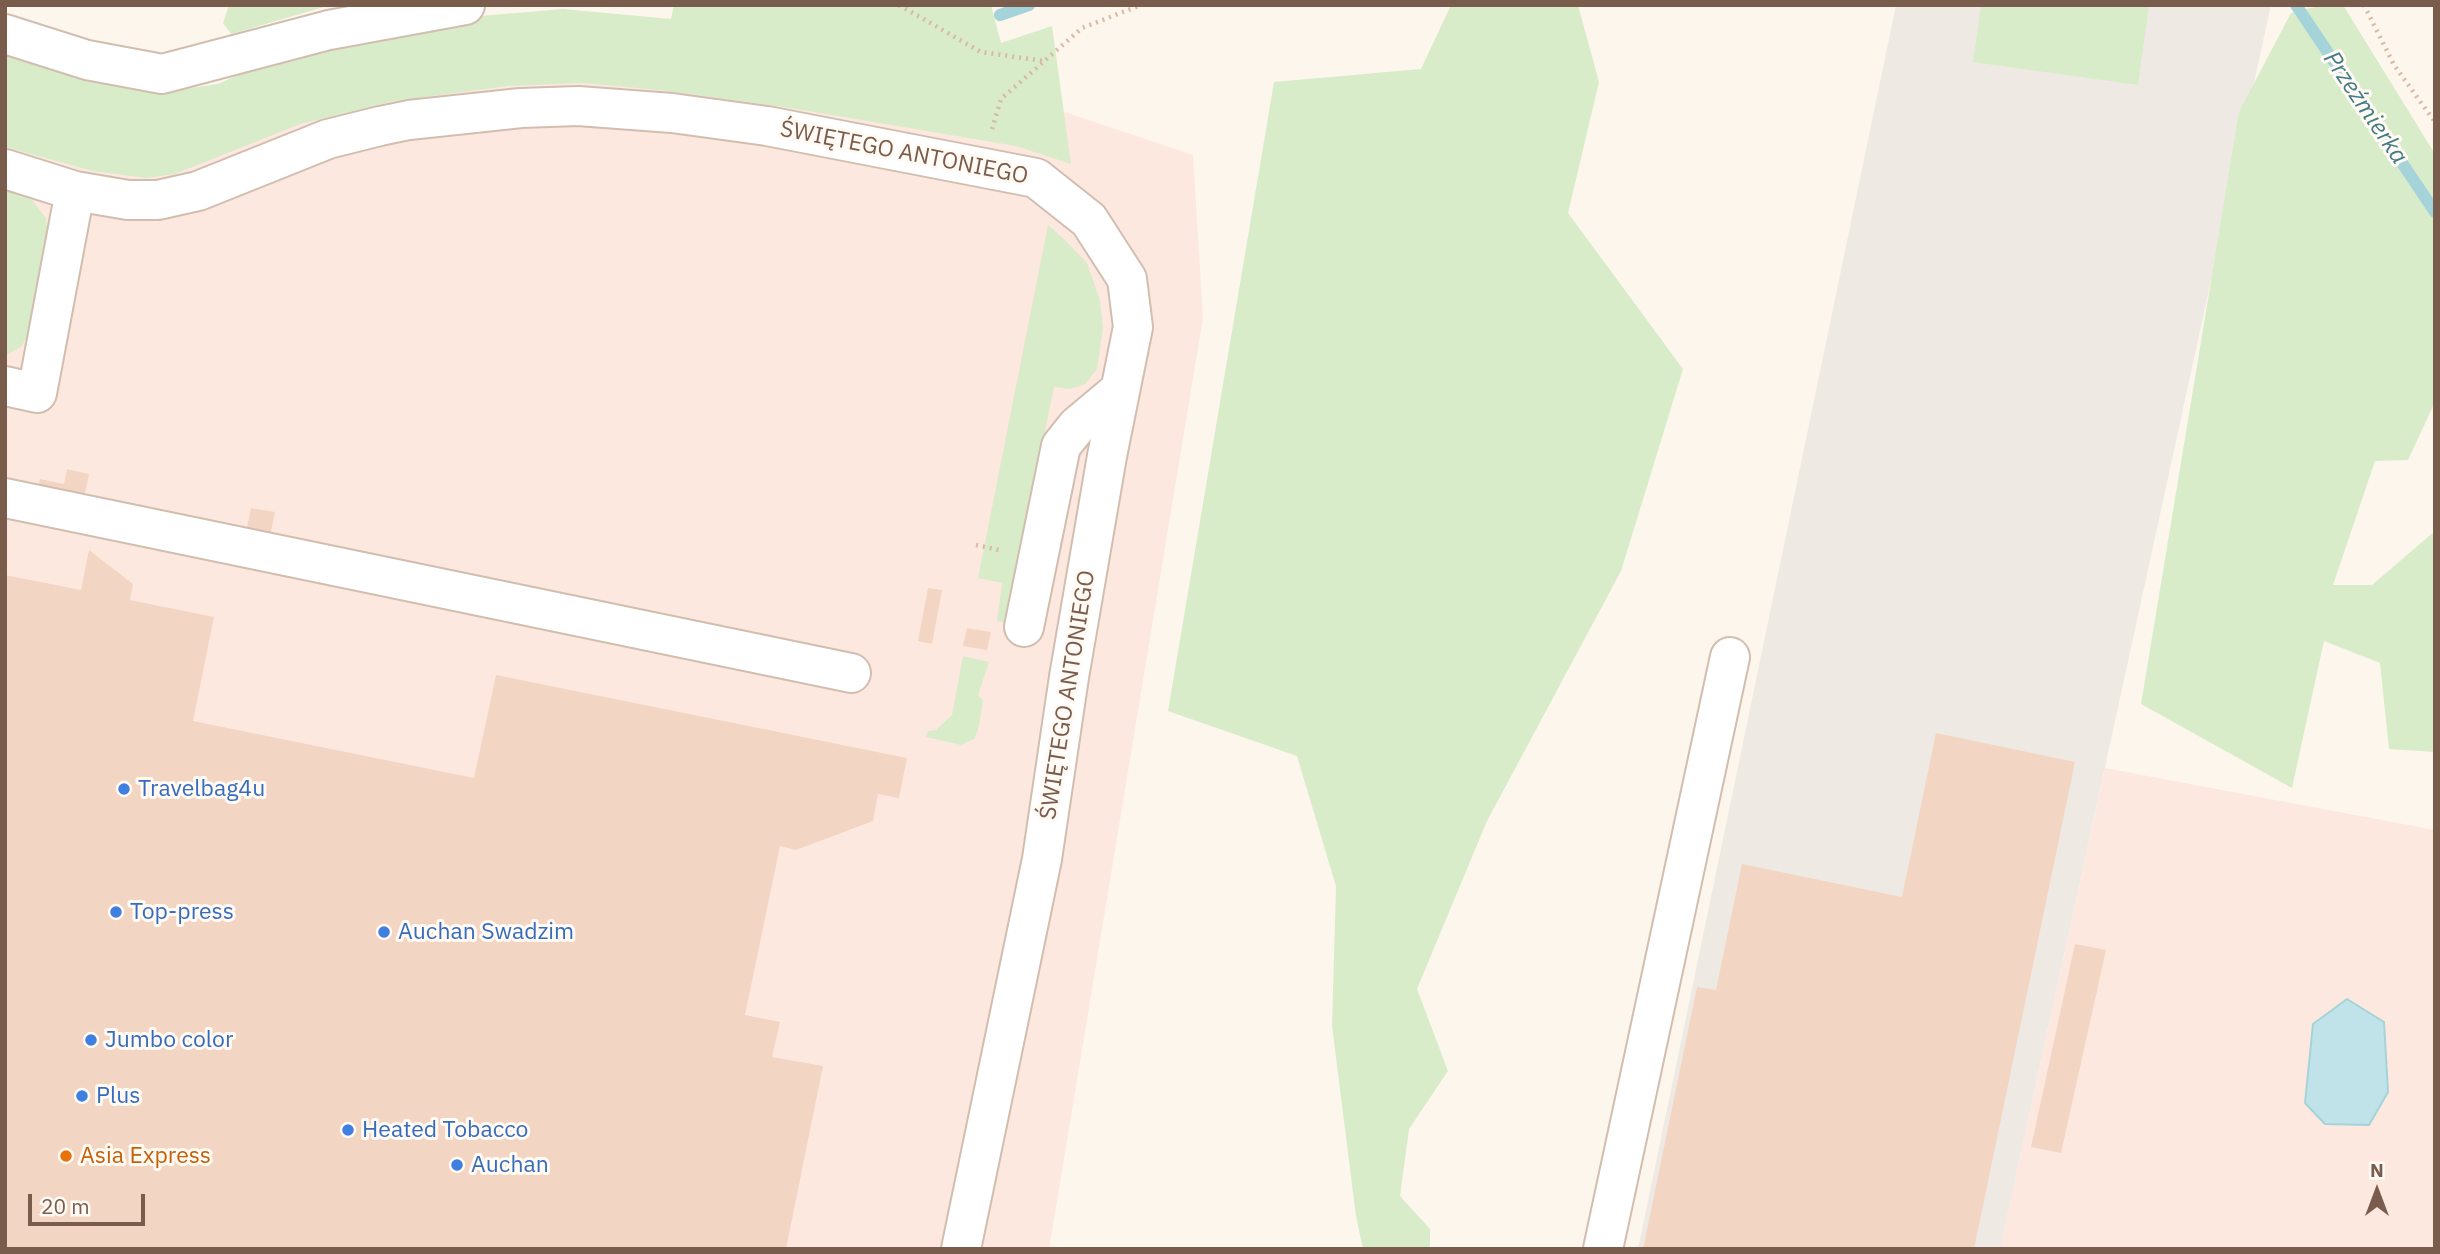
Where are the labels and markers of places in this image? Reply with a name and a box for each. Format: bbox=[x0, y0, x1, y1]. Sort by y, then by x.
place label: Travelbag4u bbox=[138, 775, 265, 803]
marker: Travelbag4u bbox=[116, 781, 132, 797]
place label: Top-press bbox=[130, 898, 234, 926]
marker: Top-press bbox=[108, 904, 124, 920]
place label: Auchan Swadzim bbox=[398, 918, 574, 946]
marker: Auchan Swadzim bbox=[376, 924, 392, 940]
place label: Jumbo color bbox=[105, 1026, 233, 1054]
marker: Jumbo color bbox=[83, 1032, 99, 1048]
place label: Plus bbox=[96, 1082, 140, 1110]
marker: Plus bbox=[74, 1088, 90, 1104]
place label: Heated Tobacco bbox=[362, 1116, 528, 1144]
marker: Heated Tobacco bbox=[340, 1122, 356, 1138]
place label: Asia Express bbox=[80, 1142, 211, 1170]
marker: Asia Express bbox=[58, 1148, 74, 1164]
place label: Auchan bbox=[471, 1151, 549, 1179]
marker: Auchan bbox=[449, 1157, 465, 1173]

